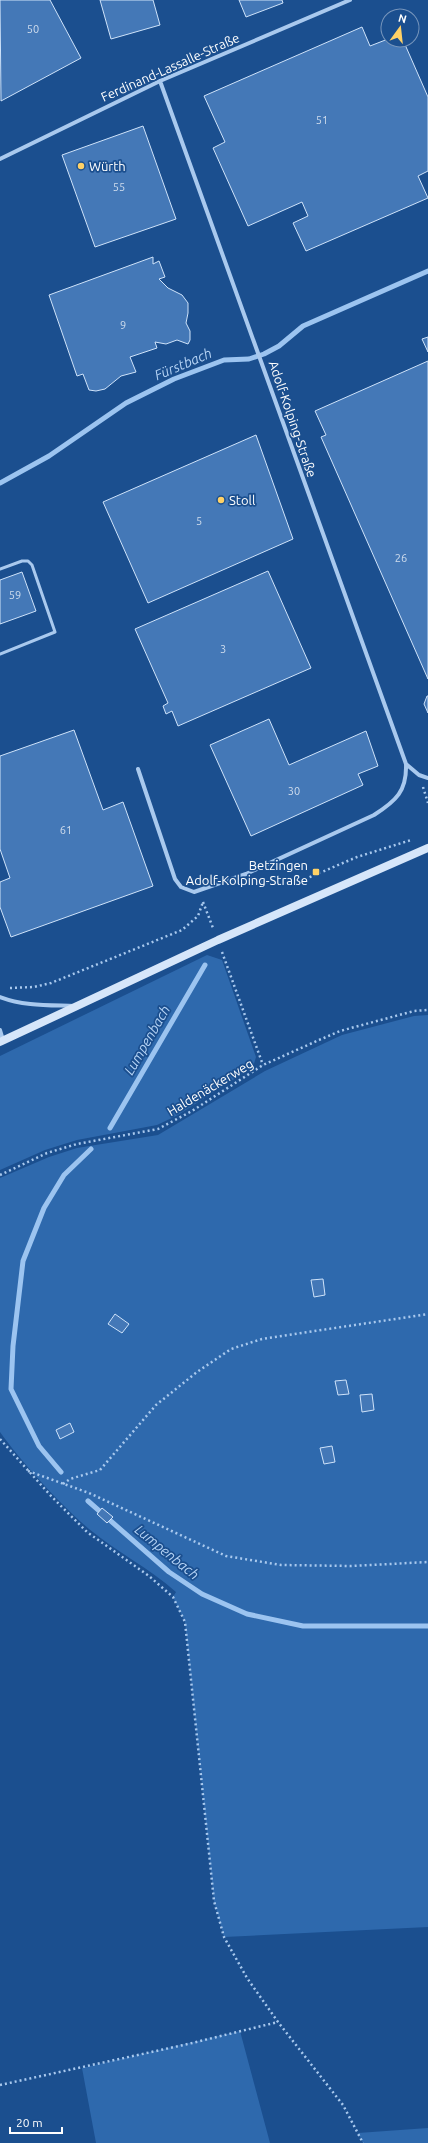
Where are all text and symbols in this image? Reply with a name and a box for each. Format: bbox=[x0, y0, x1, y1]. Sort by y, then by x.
north arrow bbox=[380, 8, 420, 48]
text: N bbox=[397, 11, 408, 25]
house number: 50 bbox=[27, 23, 39, 35]
street label: Ferdinand-Lassalle-Straße bbox=[99, 30, 241, 104]
house number: 51 bbox=[316, 114, 328, 126]
place label: Würth bbox=[89, 159, 126, 173]
marker: Würth bbox=[76, 161, 86, 171]
house number: 55 bbox=[113, 181, 125, 193]
house number: 9 bbox=[120, 319, 126, 331]
water label: Fürstbach bbox=[152, 345, 214, 383]
street label: Adolf-Kolping-Straße bbox=[266, 359, 320, 479]
place label: Stoll bbox=[229, 493, 256, 507]
marker: Stoll bbox=[216, 495, 226, 505]
house number: 5 bbox=[196, 515, 202, 527]
house number: 26 bbox=[395, 552, 407, 564]
house number: 59 bbox=[9, 589, 21, 601]
house number: 3 bbox=[220, 643, 226, 655]
house number: 30 bbox=[288, 785, 300, 797]
house number: 61 bbox=[60, 824, 72, 836]
place label: Betzingen Adolf-Kolping-Straße bbox=[186, 858, 308, 887]
marker: Betzingen Adolf-Kolping-Straße bbox=[311, 867, 321, 877]
water label: Lumpenbach bbox=[121, 1002, 173, 1078]
street label: Haldenäckerweg bbox=[165, 1056, 255, 1118]
water label: Lumpenbach bbox=[132, 1521, 202, 1583]
scale bar bbox=[10, 2109, 62, 2135]
text: 20 m bbox=[16, 2116, 43, 2129]

